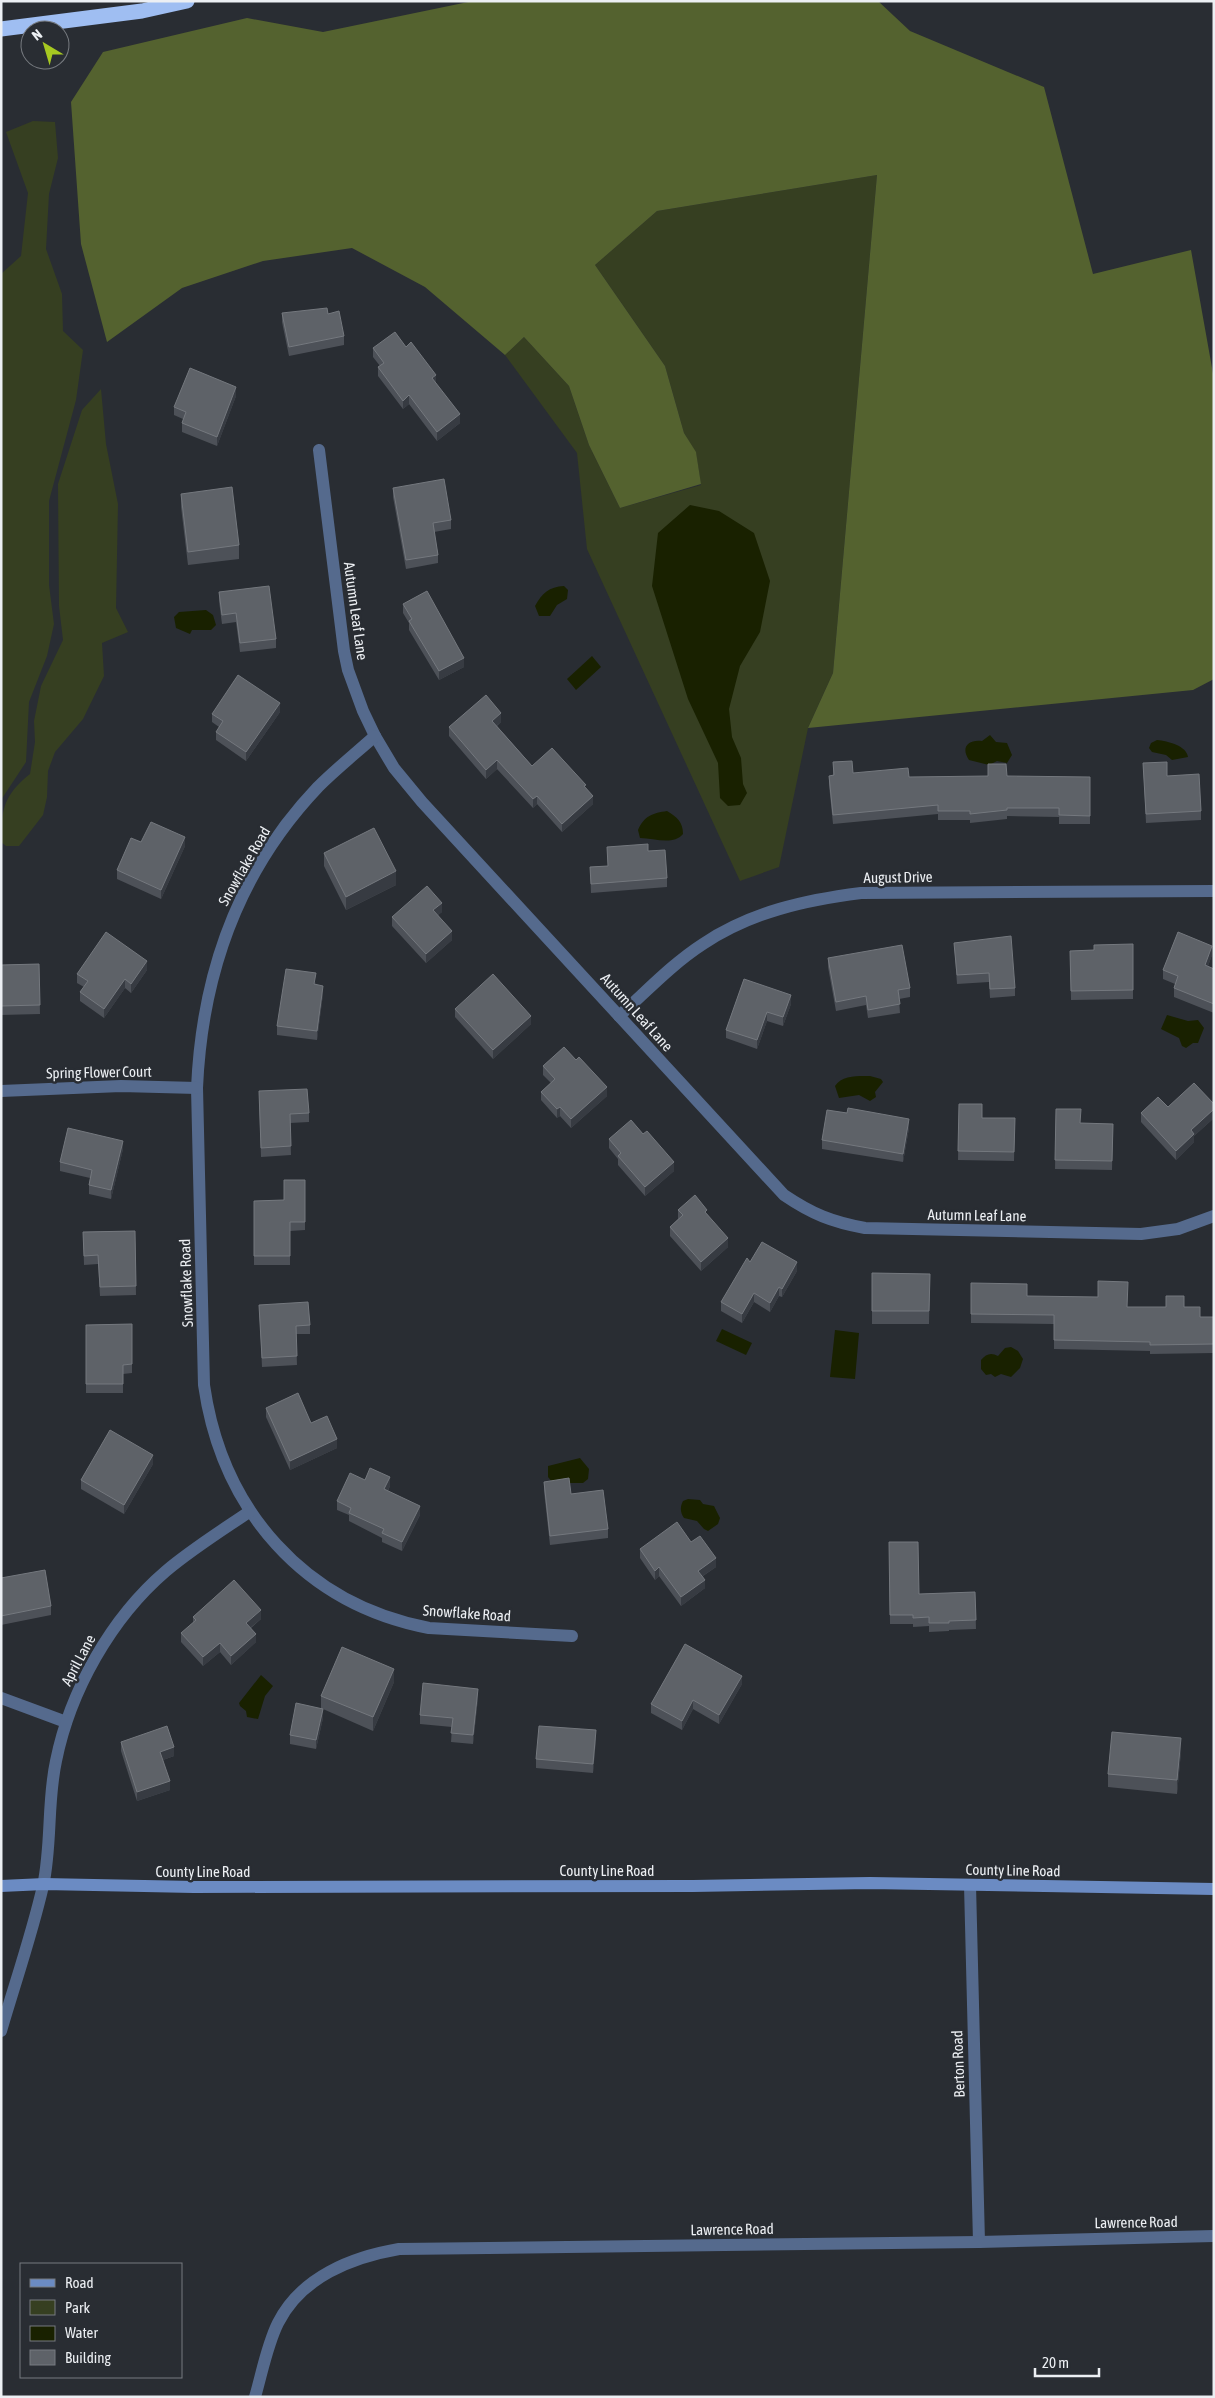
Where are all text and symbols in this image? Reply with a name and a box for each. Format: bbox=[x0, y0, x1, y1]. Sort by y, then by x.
north arrow bbox=[20, 20, 70, 70]
text: N bbox=[29, 26, 45, 44]
street label: Autumn Leaf Lane bbox=[341, 561, 371, 661]
street label: Snowflake Road bbox=[215, 824, 273, 908]
street label: August Drive bbox=[863, 868, 933, 886]
street label: Autumn Leaf Lane bbox=[598, 970, 677, 1055]
street label: Spring Flower Court bbox=[46, 1063, 152, 1081]
street label: Autumn Leaf Lane bbox=[927, 1206, 1027, 1224]
street label: Snowflake Road bbox=[176, 1239, 196, 1327]
street label: Snowflake Road bbox=[422, 1601, 512, 1625]
street label: April Lane bbox=[58, 1631, 99, 1688]
street label: County Line Road bbox=[965, 1861, 1061, 1879]
street label: County Line Road bbox=[560, 1862, 654, 1879]
street label: County Line Road bbox=[156, 1863, 250, 1880]
street label: Berton Road bbox=[948, 2030, 968, 2098]
street label: Lawrence Road bbox=[1094, 2213, 1178, 2231]
street label: Lawrence Road bbox=[690, 2220, 774, 2238]
legend bbox=[20, 2263, 182, 2378]
text: Road bbox=[65, 2274, 94, 2291]
text: Park bbox=[65, 2299, 90, 2316]
text: Water bbox=[65, 2324, 98, 2341]
scale bar bbox=[1035, 2346, 1099, 2378]
text: Building bbox=[65, 2349, 111, 2366]
text: 20 m bbox=[1042, 2354, 1069, 2371]

